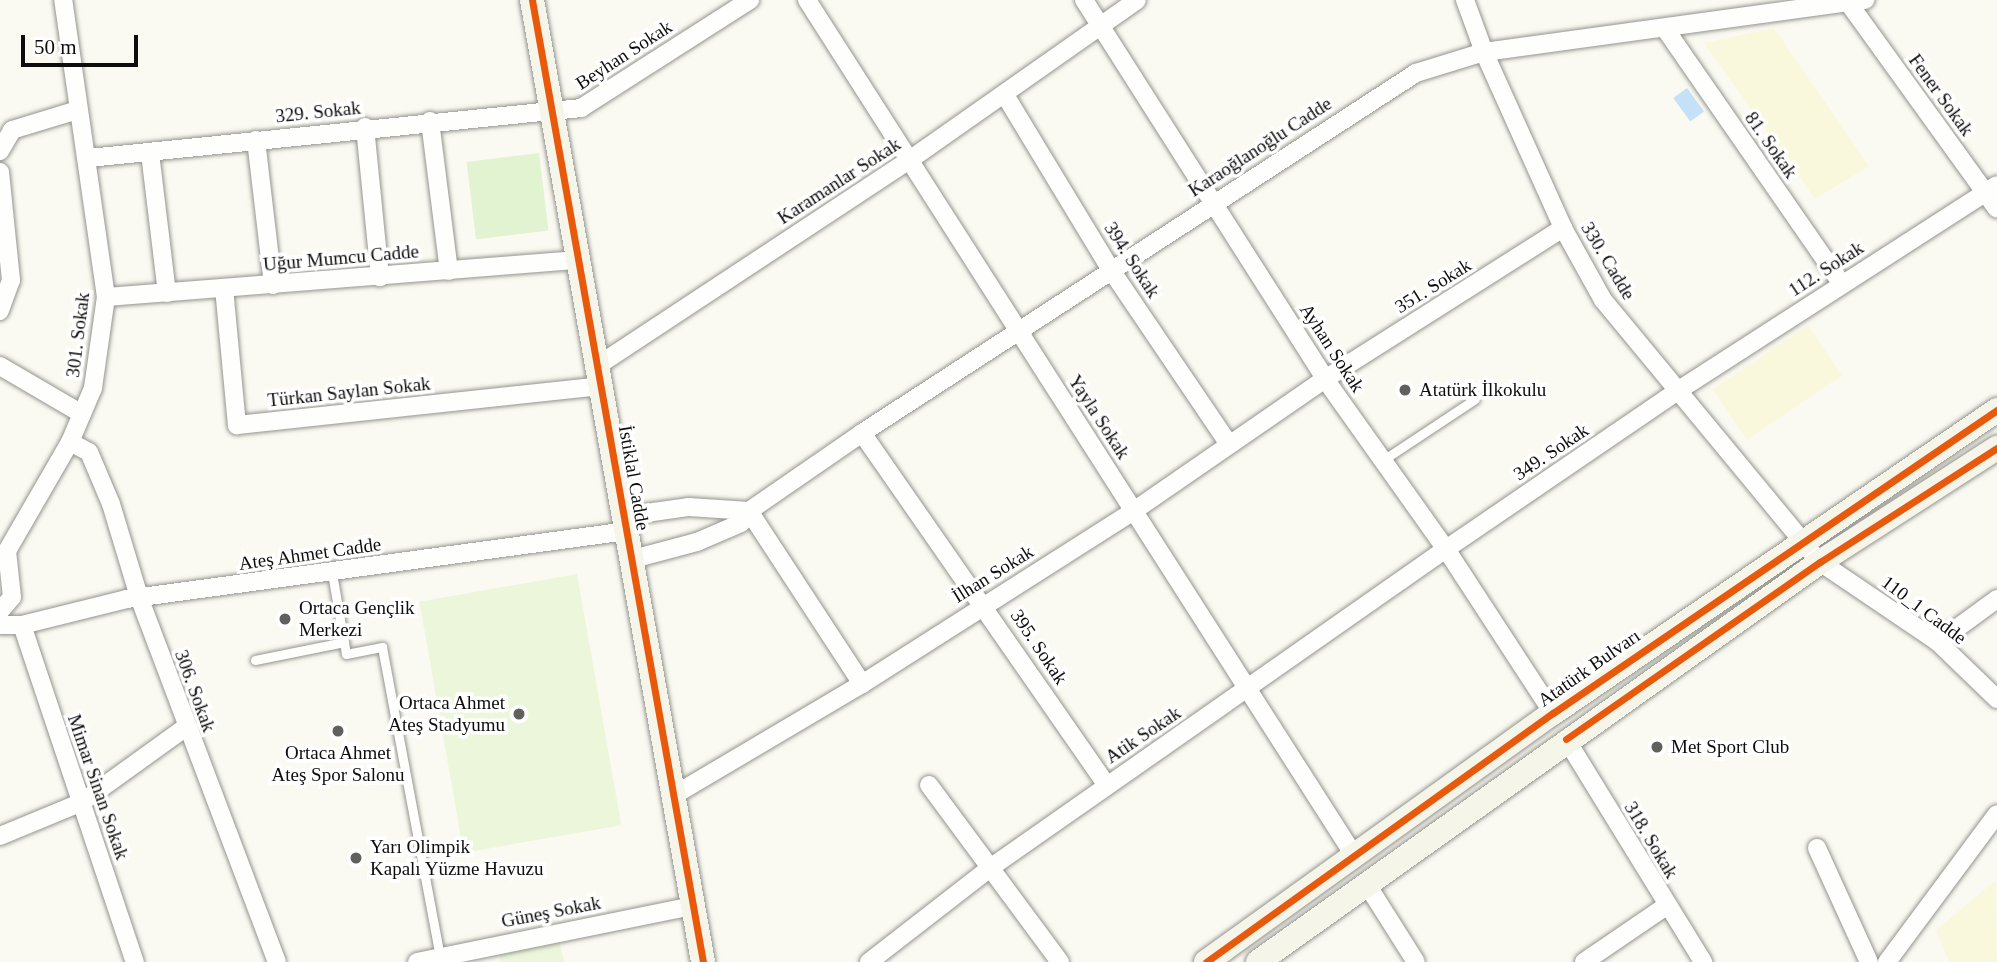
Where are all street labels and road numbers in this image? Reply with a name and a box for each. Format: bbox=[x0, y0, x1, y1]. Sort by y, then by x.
street label: Beyhan Sokak bbox=[572, 15, 676, 95]
street label: Fener Sokak bbox=[1904, 50, 1978, 140]
street label: Karaoğlanoğlu Cadde bbox=[1184, 92, 1336, 202]
street label: 329. Sokak bbox=[274, 96, 362, 128]
street label: 81. Sokak bbox=[1740, 107, 1802, 183]
street label: Karamanlar Sokak bbox=[773, 133, 905, 229]
street label: 394. Sokak bbox=[1099, 218, 1165, 302]
street label: 330. Cadde bbox=[1576, 218, 1640, 304]
street label: 112. Sokak bbox=[1784, 236, 1868, 302]
street label: Uğur Mumcu Cadde bbox=[262, 240, 420, 276]
street label: 351. Sokak bbox=[1391, 254, 1475, 318]
street label: 301. Sokak bbox=[61, 291, 95, 379]
street label: Ayhan Sokak bbox=[1295, 299, 1369, 397]
street label: Yayla Sokak bbox=[1063, 371, 1135, 463]
street label: Türkan Saylan Sokak bbox=[266, 372, 432, 412]
street label: 349. Sokak bbox=[1509, 419, 1593, 485]
street label: İstiklal Cadde bbox=[614, 424, 654, 532]
street label: Ateş Ahmet Cadde bbox=[237, 533, 383, 575]
street label: İlhan Sokak bbox=[948, 540, 1038, 608]
street label: 110_1 Cadde bbox=[1877, 571, 1971, 649]
street label: 395. Sokak bbox=[1006, 605, 1072, 689]
street label: Atatürk Bulvarı bbox=[1533, 624, 1645, 712]
street label: 306. Sokak bbox=[170, 647, 220, 735]
street label: Atik Sokak bbox=[1101, 701, 1185, 769]
street label: Mimar Sinan Sokak bbox=[62, 711, 134, 863]
street label: 318. Sokak bbox=[1619, 797, 1683, 883]
street label: Güneş Sokak bbox=[499, 891, 603, 933]

